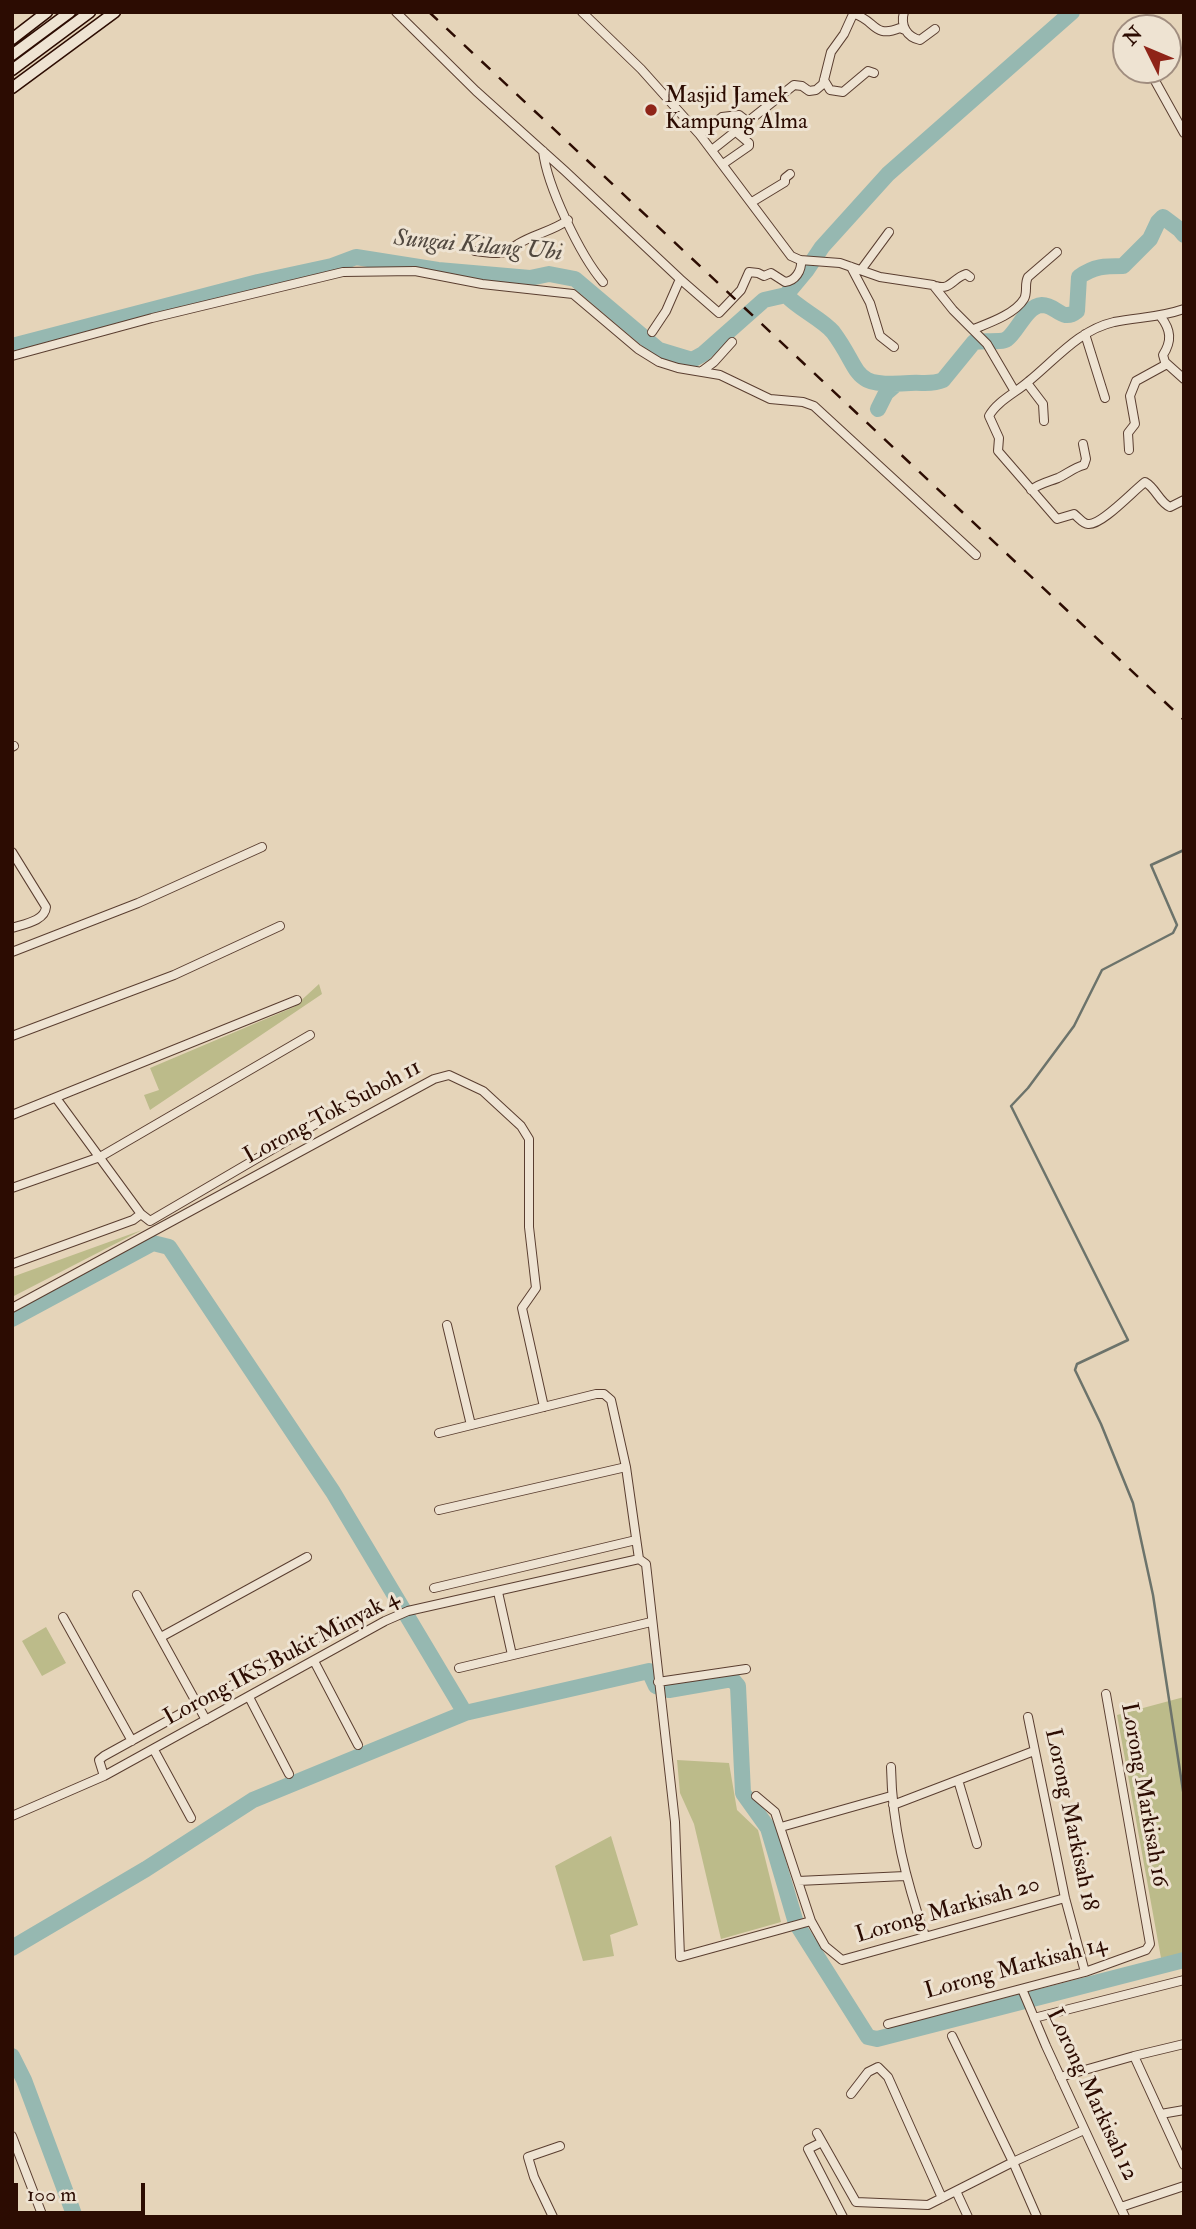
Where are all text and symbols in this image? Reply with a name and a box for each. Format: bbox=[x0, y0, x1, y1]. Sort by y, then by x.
north arrow bbox=[1112, 14, 1182, 84]
text: N bbox=[1119, 22, 1148, 50]
place label: Masjid Jamek Kampung Alma bbox=[665, 83, 808, 137]
marker: Masjid Jamek Kampung Alma bbox=[643, 102, 659, 118]
water label: Sungai Kilang Ubi bbox=[392, 225, 564, 269]
street label: Lorong Tok Suboh 11 bbox=[240, 1055, 426, 1171]
street label: Lorong IKS Bukit Minyak 4 bbox=[160, 1585, 404, 1733]
street label: Lorong Markisah 16 bbox=[1113, 1701, 1173, 1889]
street label: Lorong Markisah 18 bbox=[1037, 1726, 1103, 1914]
street label: Lorong Markisah 20 bbox=[853, 1872, 1043, 1950]
street label: Lorong Markisah 14 bbox=[922, 1931, 1110, 2007]
street label: Lorong Markisah 12 bbox=[1039, 2005, 1143, 2185]
scale bar bbox=[18, 2170, 149, 2214]
text: 100 m bbox=[27, 2181, 77, 2208]

